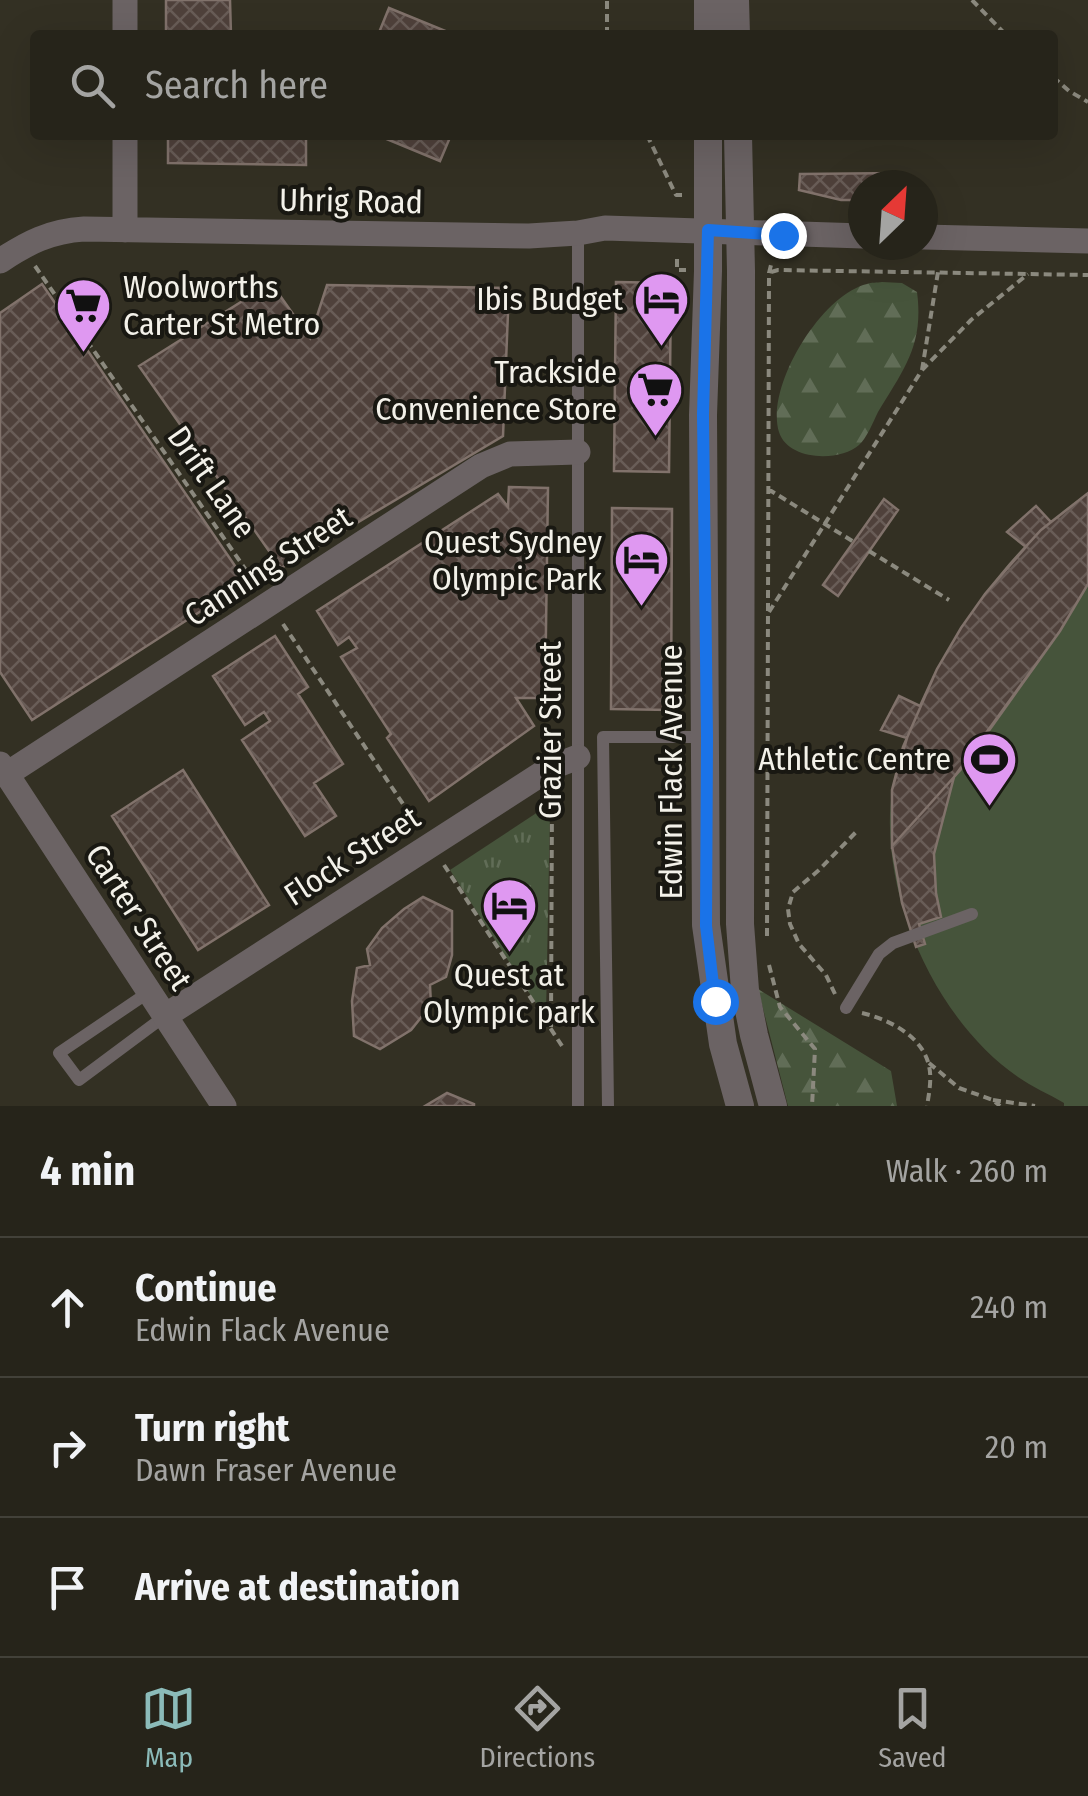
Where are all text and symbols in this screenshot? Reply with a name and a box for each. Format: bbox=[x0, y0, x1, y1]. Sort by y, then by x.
search box bbox=[30, 30, 1058, 140]
icon: search bbox=[65, 58, 120, 113]
text: Search here bbox=[145, 62, 328, 108]
north arrow bbox=[848, 170, 938, 260]
street label: Uhrig Road bbox=[279, 181, 423, 221]
route end bbox=[761, 213, 807, 259]
place label: Woolworths Carter St Metro bbox=[123, 268, 320, 343]
hotel icon: Ibis Budget bbox=[632, 269, 692, 348]
supermarket icon: Woolworths Carter St Metro bbox=[54, 275, 114, 354]
place label: Ibis Budget bbox=[476, 280, 624, 318]
place label: Trackside Convenience Store bbox=[375, 353, 617, 428]
supermarket icon: Trackside Convenience Store bbox=[626, 360, 686, 439]
street label: Drift Lane bbox=[160, 419, 264, 545]
street label: Canning Street bbox=[177, 498, 359, 634]
place label: Quest Sydney Olympic Park bbox=[424, 523, 603, 598]
hotel icon: Quest Sydney Olympic Park bbox=[611, 530, 671, 609]
street label: Grazier Street bbox=[531, 640, 569, 819]
street label: Edwin Flack Avenue bbox=[652, 645, 690, 899]
sports icon: Athletic Centre bbox=[960, 729, 1020, 808]
place label: Athletic Centre bbox=[758, 740, 951, 778]
street label: Flock Street bbox=[277, 798, 427, 914]
street label: Carter Street bbox=[78, 837, 200, 997]
hotel icon: Quest at Olympic park bbox=[479, 876, 539, 955]
place label: Quest at Olympic park bbox=[423, 956, 595, 1031]
route start bbox=[693, 979, 739, 1025]
text: 4 min bbox=[40, 1146, 135, 1196]
text: Walk · 260 m bbox=[886, 1152, 1048, 1190]
text: Continue bbox=[135, 1265, 276, 1311]
icon: ahead bbox=[40, 1280, 95, 1335]
text: 240 m bbox=[970, 1288, 1048, 1326]
text: Edwin Flack Avenue bbox=[135, 1311, 390, 1349]
text: Turn right bbox=[135, 1405, 289, 1451]
icon: right bbox=[40, 1420, 95, 1475]
text: 20 m bbox=[985, 1428, 1048, 1466]
text: Dawn Fraser Avenue bbox=[135, 1451, 397, 1489]
icon: arrive bbox=[40, 1560, 95, 1615]
text: Arrive at destination bbox=[135, 1564, 460, 1610]
tab: Map bbox=[141, 1681, 196, 1774]
tab: Directions bbox=[479, 1681, 595, 1774]
tab: Saved bbox=[878, 1681, 947, 1774]

